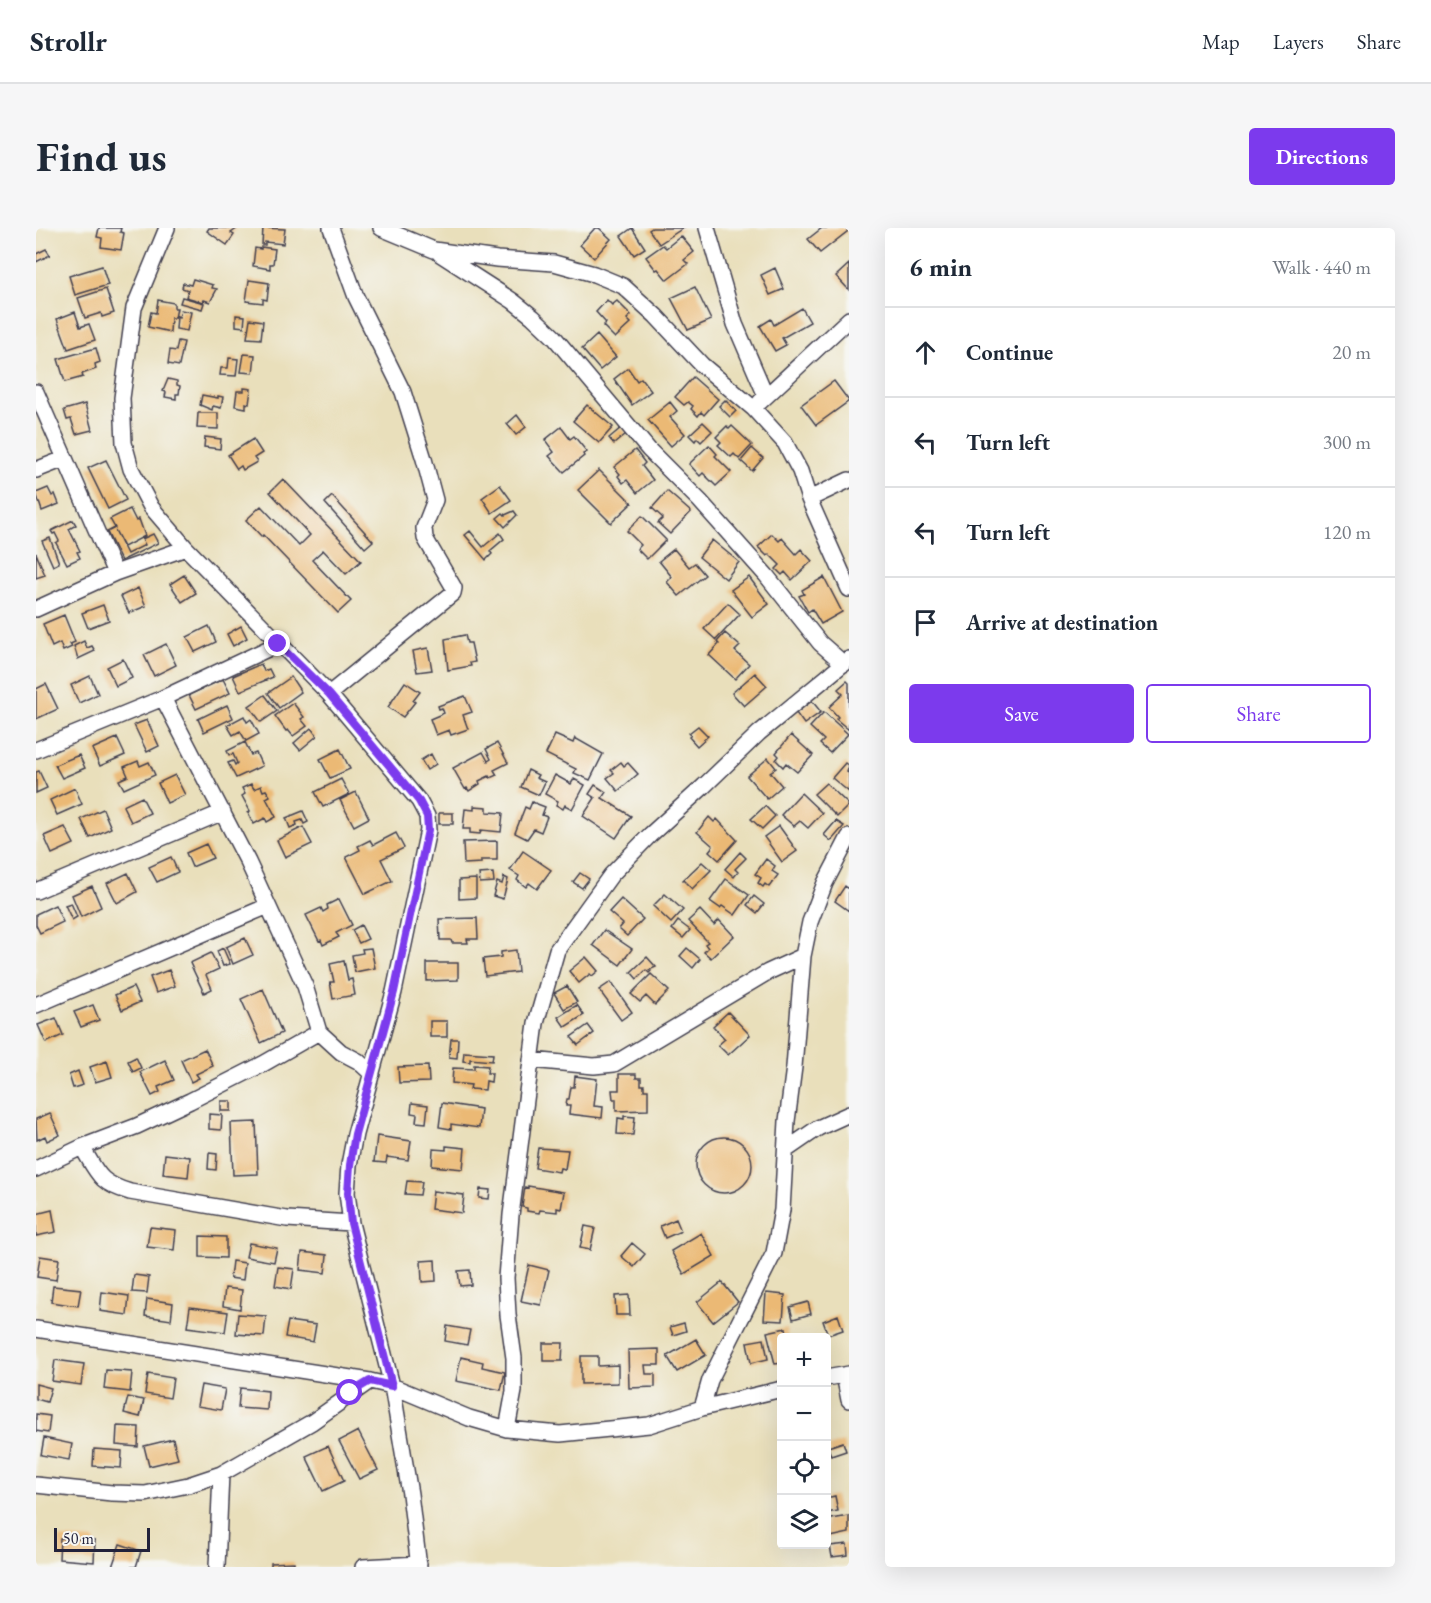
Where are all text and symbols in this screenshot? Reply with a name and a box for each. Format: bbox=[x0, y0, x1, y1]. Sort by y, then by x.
text: Strollr bbox=[30, 23, 107, 59]
text: Map bbox=[1202, 28, 1240, 55]
text: Layers bbox=[1273, 28, 1324, 55]
text: Share bbox=[1357, 28, 1401, 55]
button: Directions bbox=[1249, 128, 1395, 185]
text: Find us bbox=[36, 129, 167, 184]
text: 6 min bbox=[909, 250, 972, 284]
text: Walk · 440 m bbox=[1272, 254, 1371, 280]
icon: ahead bbox=[909, 336, 942, 369]
text: Continue bbox=[966, 338, 1053, 367]
text: 20 m bbox=[1332, 339, 1371, 365]
icon: left bbox=[909, 426, 942, 459]
text: Turn left bbox=[966, 428, 1050, 457]
text: 300 m bbox=[1323, 429, 1371, 455]
icon: left bbox=[909, 516, 942, 549]
text: Turn left bbox=[966, 518, 1050, 547]
text: 120 m bbox=[1323, 519, 1371, 545]
icon: arrive bbox=[909, 606, 942, 639]
text: Arrive at destination bbox=[966, 608, 1158, 637]
route end bbox=[264, 630, 290, 656]
button: Save bbox=[909, 684, 1134, 743]
button: Share bbox=[1146, 684, 1371, 743]
map controls bbox=[777, 1333, 831, 1549]
button: + bbox=[777, 1333, 831, 1387]
route start bbox=[336, 1379, 362, 1405]
button: − bbox=[777, 1387, 831, 1441]
button: locate bbox=[777, 1441, 831, 1495]
button: layers bbox=[777, 1495, 831, 1549]
scale bar bbox=[54, 1525, 150, 1552]
text: 50 m bbox=[63, 1528, 94, 1549]

